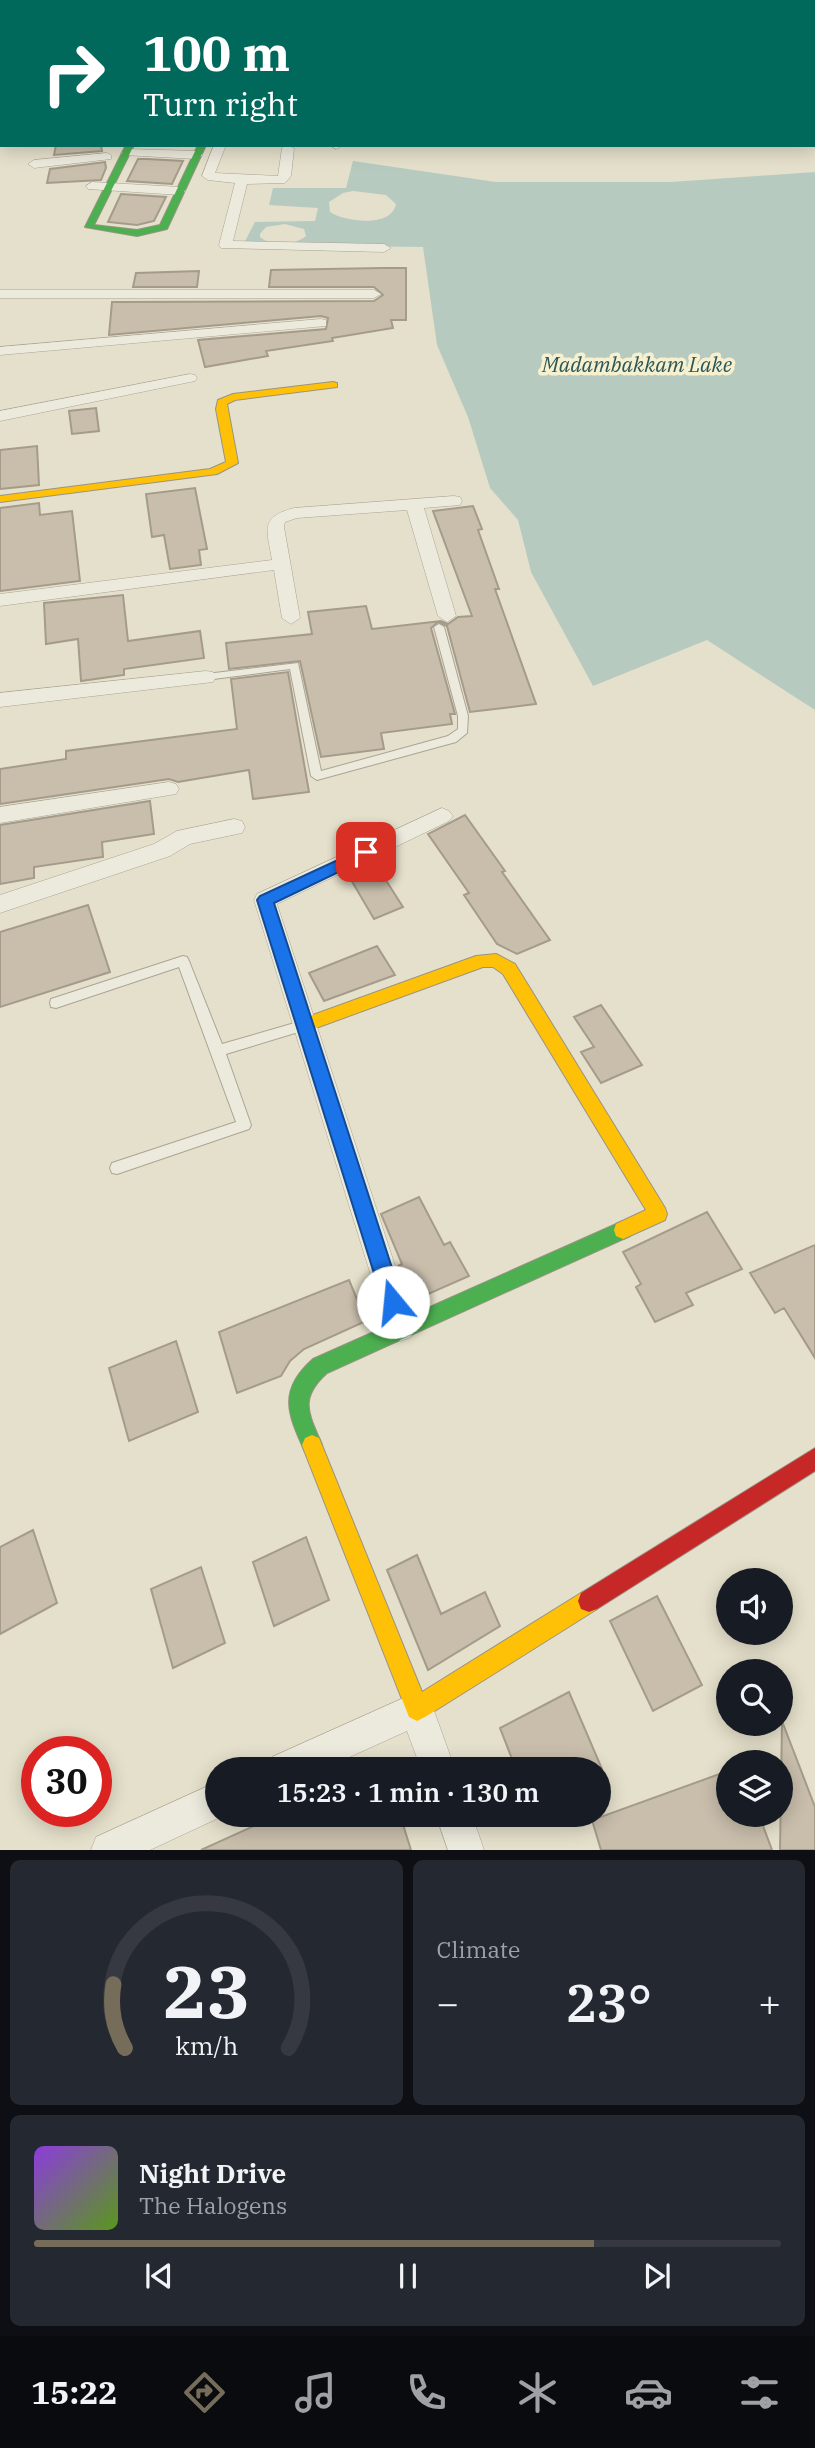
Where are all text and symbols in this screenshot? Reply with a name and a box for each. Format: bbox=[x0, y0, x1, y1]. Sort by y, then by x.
text: 100 m bbox=[143, 21, 290, 84]
icon: right bbox=[28, 28, 119, 119]
text: Turn right bbox=[143, 83, 298, 125]
water label: Madambakkam Lake bbox=[541, 350, 733, 378]
pin bbox=[336, 822, 396, 882]
icon: arrive bbox=[347, 833, 385, 871]
position arrow bbox=[356, 1265, 430, 1339]
map controls bbox=[716, 1568, 793, 1827]
button: sound bbox=[716, 1568, 793, 1645]
button: search bbox=[716, 1659, 793, 1736]
speed limit sign: 30 bbox=[21, 1736, 112, 1827]
button: layers bbox=[716, 1750, 793, 1827]
text: 15:23 · 1 min · 130 m bbox=[277, 1775, 539, 1809]
text: Climate bbox=[437, 1934, 520, 1964]
text: 23 bbox=[163, 1944, 250, 2039]
text: 23° bbox=[565, 1969, 652, 2036]
text: − bbox=[437, 1978, 459, 2027]
text: + bbox=[758, 1978, 781, 2027]
text: km/h bbox=[175, 2029, 238, 2062]
text: Night Drive bbox=[139, 2156, 286, 2190]
text: The Halogens bbox=[139, 2190, 287, 2220]
icon: previous bbox=[140, 2257, 178, 2295]
icon: pause bbox=[389, 2257, 427, 2295]
icon: next bbox=[638, 2257, 676, 2295]
icon: directions bbox=[180, 2368, 229, 2417]
icon: music bbox=[291, 2368, 340, 2417]
icon: phone bbox=[402, 2368, 451, 2417]
icon: climate bbox=[513, 2368, 562, 2417]
icon: car bbox=[624, 2368, 673, 2417]
icon: filters bbox=[735, 2368, 784, 2417]
text: 15:22 bbox=[31, 2371, 118, 2413]

